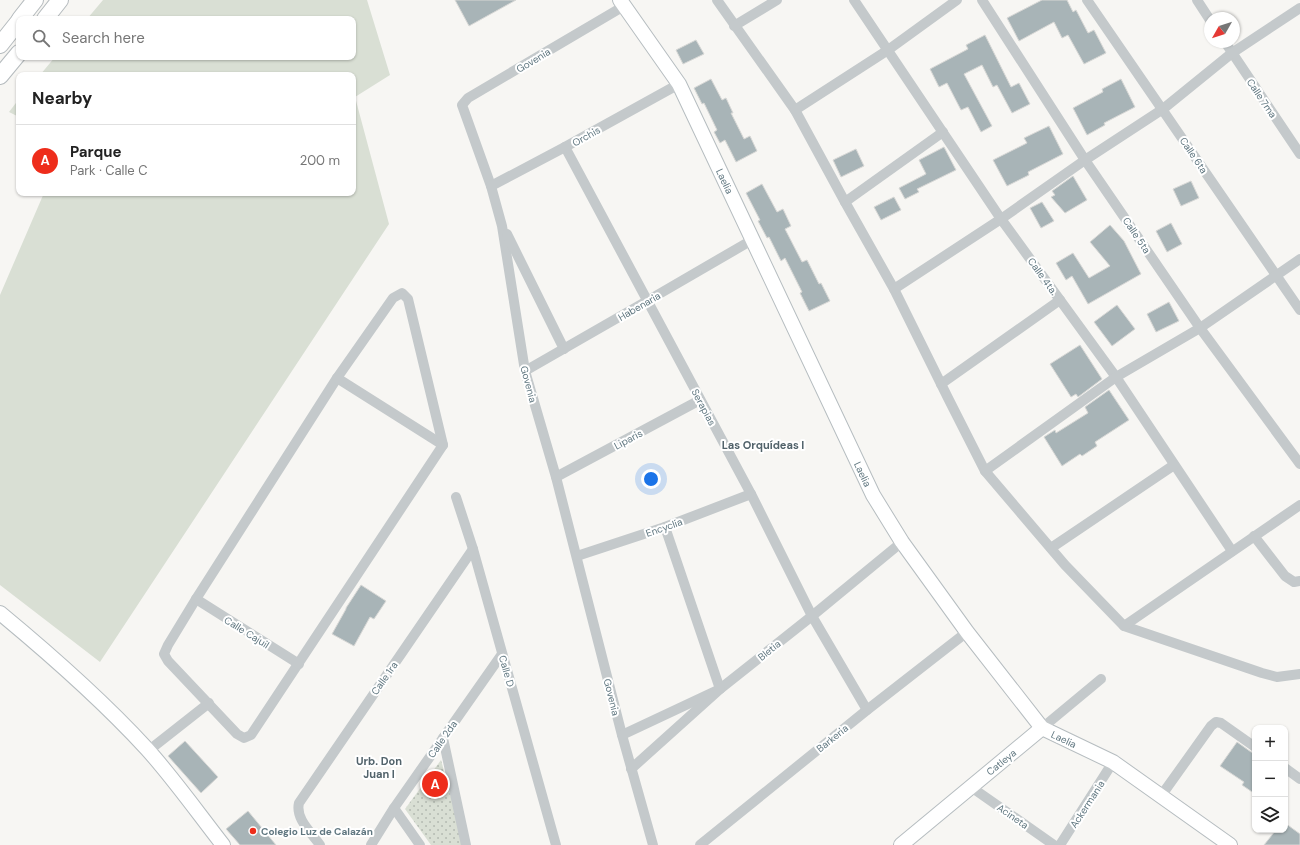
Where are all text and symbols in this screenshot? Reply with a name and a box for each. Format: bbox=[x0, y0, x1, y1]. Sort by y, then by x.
north arrow bbox=[1204, 12, 1240, 48]
search box bbox=[16, 16, 356, 60]
icon: search bbox=[30, 27, 52, 49]
text: Search here bbox=[62, 28, 145, 48]
street label: Govenia bbox=[514, 45, 553, 76]
street label: Calle 7ma bbox=[1244, 76, 1280, 121]
text: Nearby bbox=[32, 87, 92, 109]
street label: Orchis bbox=[570, 123, 603, 149]
street label: Calle 6ta bbox=[1177, 135, 1210, 176]
text: Parque bbox=[70, 142, 122, 162]
text: A bbox=[40, 152, 50, 169]
text: 200 m bbox=[300, 152, 340, 169]
text: Park · Calle C bbox=[70, 162, 148, 179]
street label: Laelia bbox=[713, 166, 736, 196]
street label: Calle 5ta bbox=[1120, 215, 1153, 256]
street label: Calle 4ta. bbox=[1025, 255, 1060, 297]
street label: Habenaria bbox=[616, 289, 663, 324]
street label: Govenia bbox=[517, 364, 540, 404]
street label: Serapias bbox=[688, 387, 719, 428]
street label: Liparis bbox=[612, 427, 645, 452]
district label: Las Orquídeas I bbox=[722, 438, 804, 452]
street label: Laelia bbox=[851, 459, 874, 489]
your location bbox=[641, 469, 661, 489]
street label: Encyclia bbox=[644, 515, 684, 540]
street label: Calle Cajuil bbox=[222, 613, 272, 651]
street label: Bletia bbox=[755, 637, 783, 663]
street label: Calle D bbox=[496, 654, 517, 689]
street label: Calle 1ra bbox=[368, 659, 401, 697]
street label: Govenia bbox=[601, 677, 622, 717]
street label: Calle 2da bbox=[425, 718, 460, 761]
street label: Barkeria bbox=[814, 722, 851, 755]
map controls bbox=[1252, 725, 1288, 833]
button: + bbox=[1252, 725, 1288, 761]
street label: Laelia bbox=[1049, 728, 1079, 751]
street label: Catleya bbox=[984, 746, 1019, 778]
district label: Urb. Don Juan I bbox=[356, 754, 402, 781]
button: − bbox=[1252, 761, 1288, 797]
pin: A bbox=[422, 769, 448, 799]
street label: Ackermania bbox=[1067, 778, 1108, 830]
button: layers bbox=[1252, 797, 1288, 833]
street label: Acineta bbox=[995, 801, 1031, 832]
place label: Colegio Luz de Calazán bbox=[261, 825, 373, 838]
marker: Colegio Luz de Calazán bbox=[248, 826, 258, 836]

